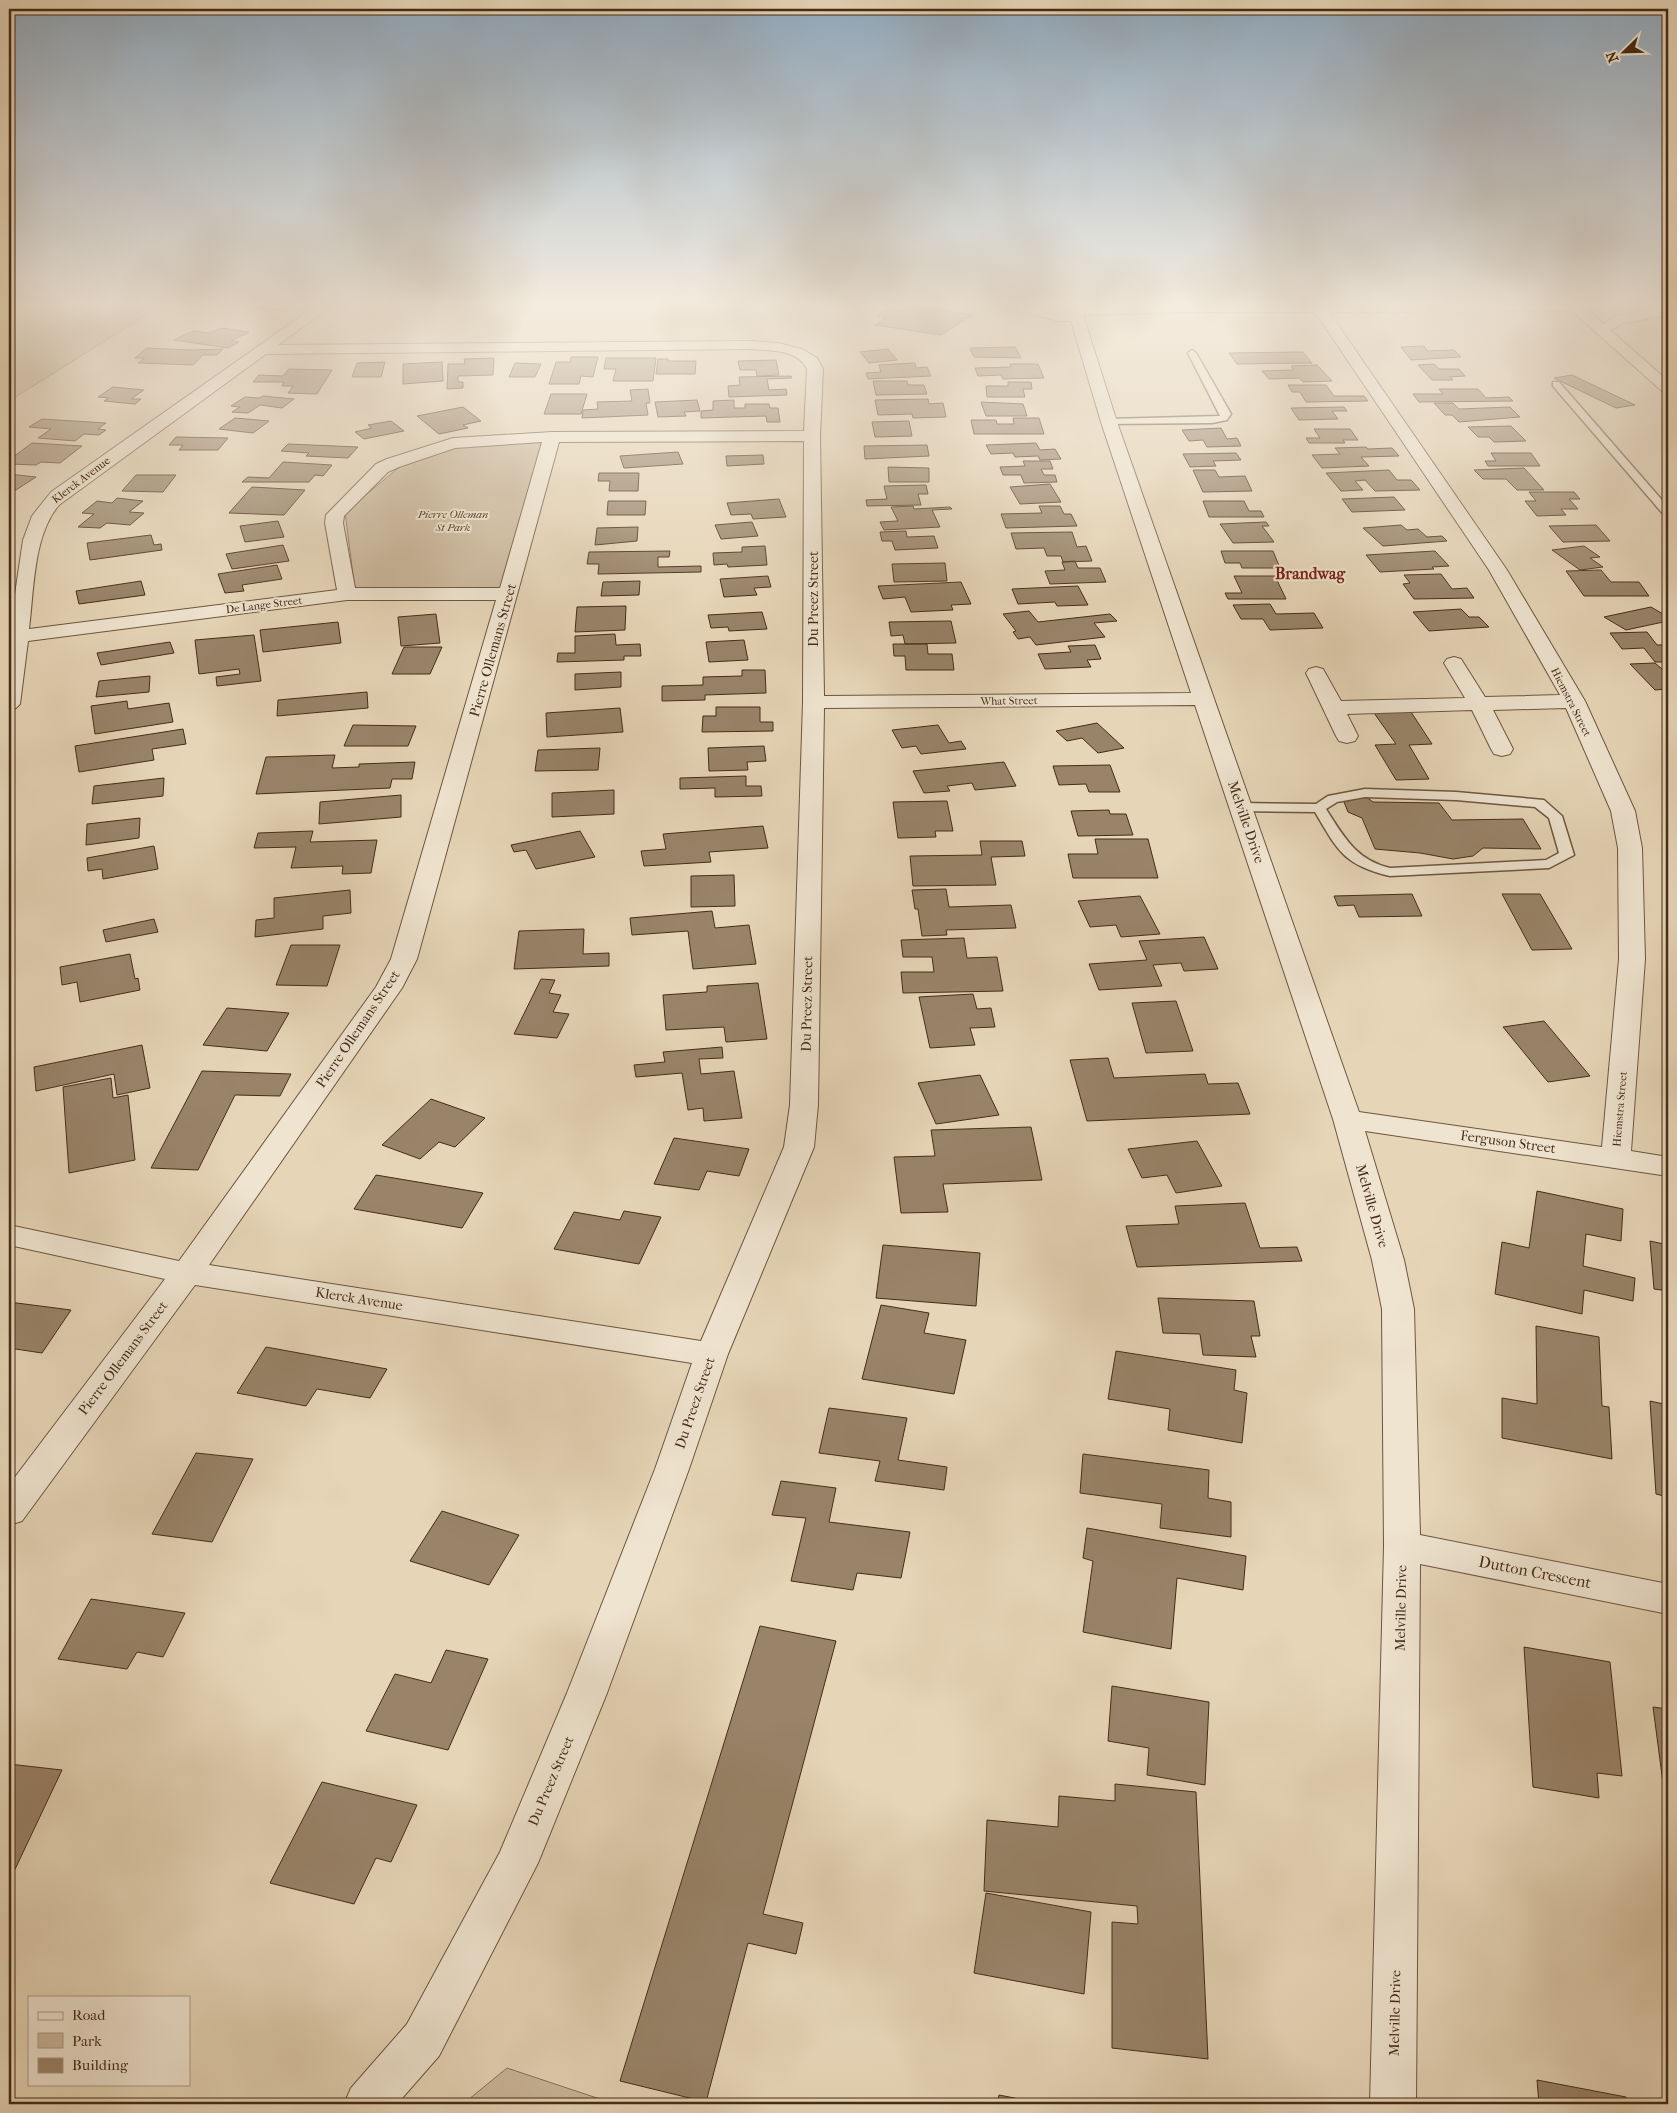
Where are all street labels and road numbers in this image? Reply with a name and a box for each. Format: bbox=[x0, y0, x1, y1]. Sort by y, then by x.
street label: Klerck Avenue bbox=[49, 454, 113, 506]
street label: Du Preez Street bbox=[805, 551, 822, 647]
street label: Pierre Ollemans Street bbox=[466, 581, 520, 719]
street label: De Lange Street bbox=[225, 594, 303, 616]
street label: Hiemstra Street bbox=[1548, 665, 1594, 739]
street label: What Street bbox=[979, 694, 1038, 708]
street label: Melville Drive bbox=[1224, 779, 1268, 866]
street label: Du Preez Street bbox=[798, 956, 816, 1052]
street label: Pierre Ollemans Street bbox=[312, 967, 404, 1091]
street label: Hiemstra Street bbox=[1610, 1071, 1630, 1147]
street label: Ferguson Street bbox=[1459, 1127, 1557, 1157]
street label: Melville Drive bbox=[1352, 1162, 1392, 1250]
street label: Klerck Avenue bbox=[314, 1284, 404, 1314]
street label: Pierre Ollemans Street bbox=[75, 1298, 171, 1418]
street label: Du Preez Street bbox=[671, 1355, 719, 1451]
street label: Dutton Crescent bbox=[1477, 1552, 1593, 1592]
street label: Melville Drive bbox=[1392, 1565, 1410, 1651]
street label: Du Preez Street bbox=[524, 1734, 578, 1828]
street label: Melville Drive bbox=[1386, 1970, 1404, 2056]

